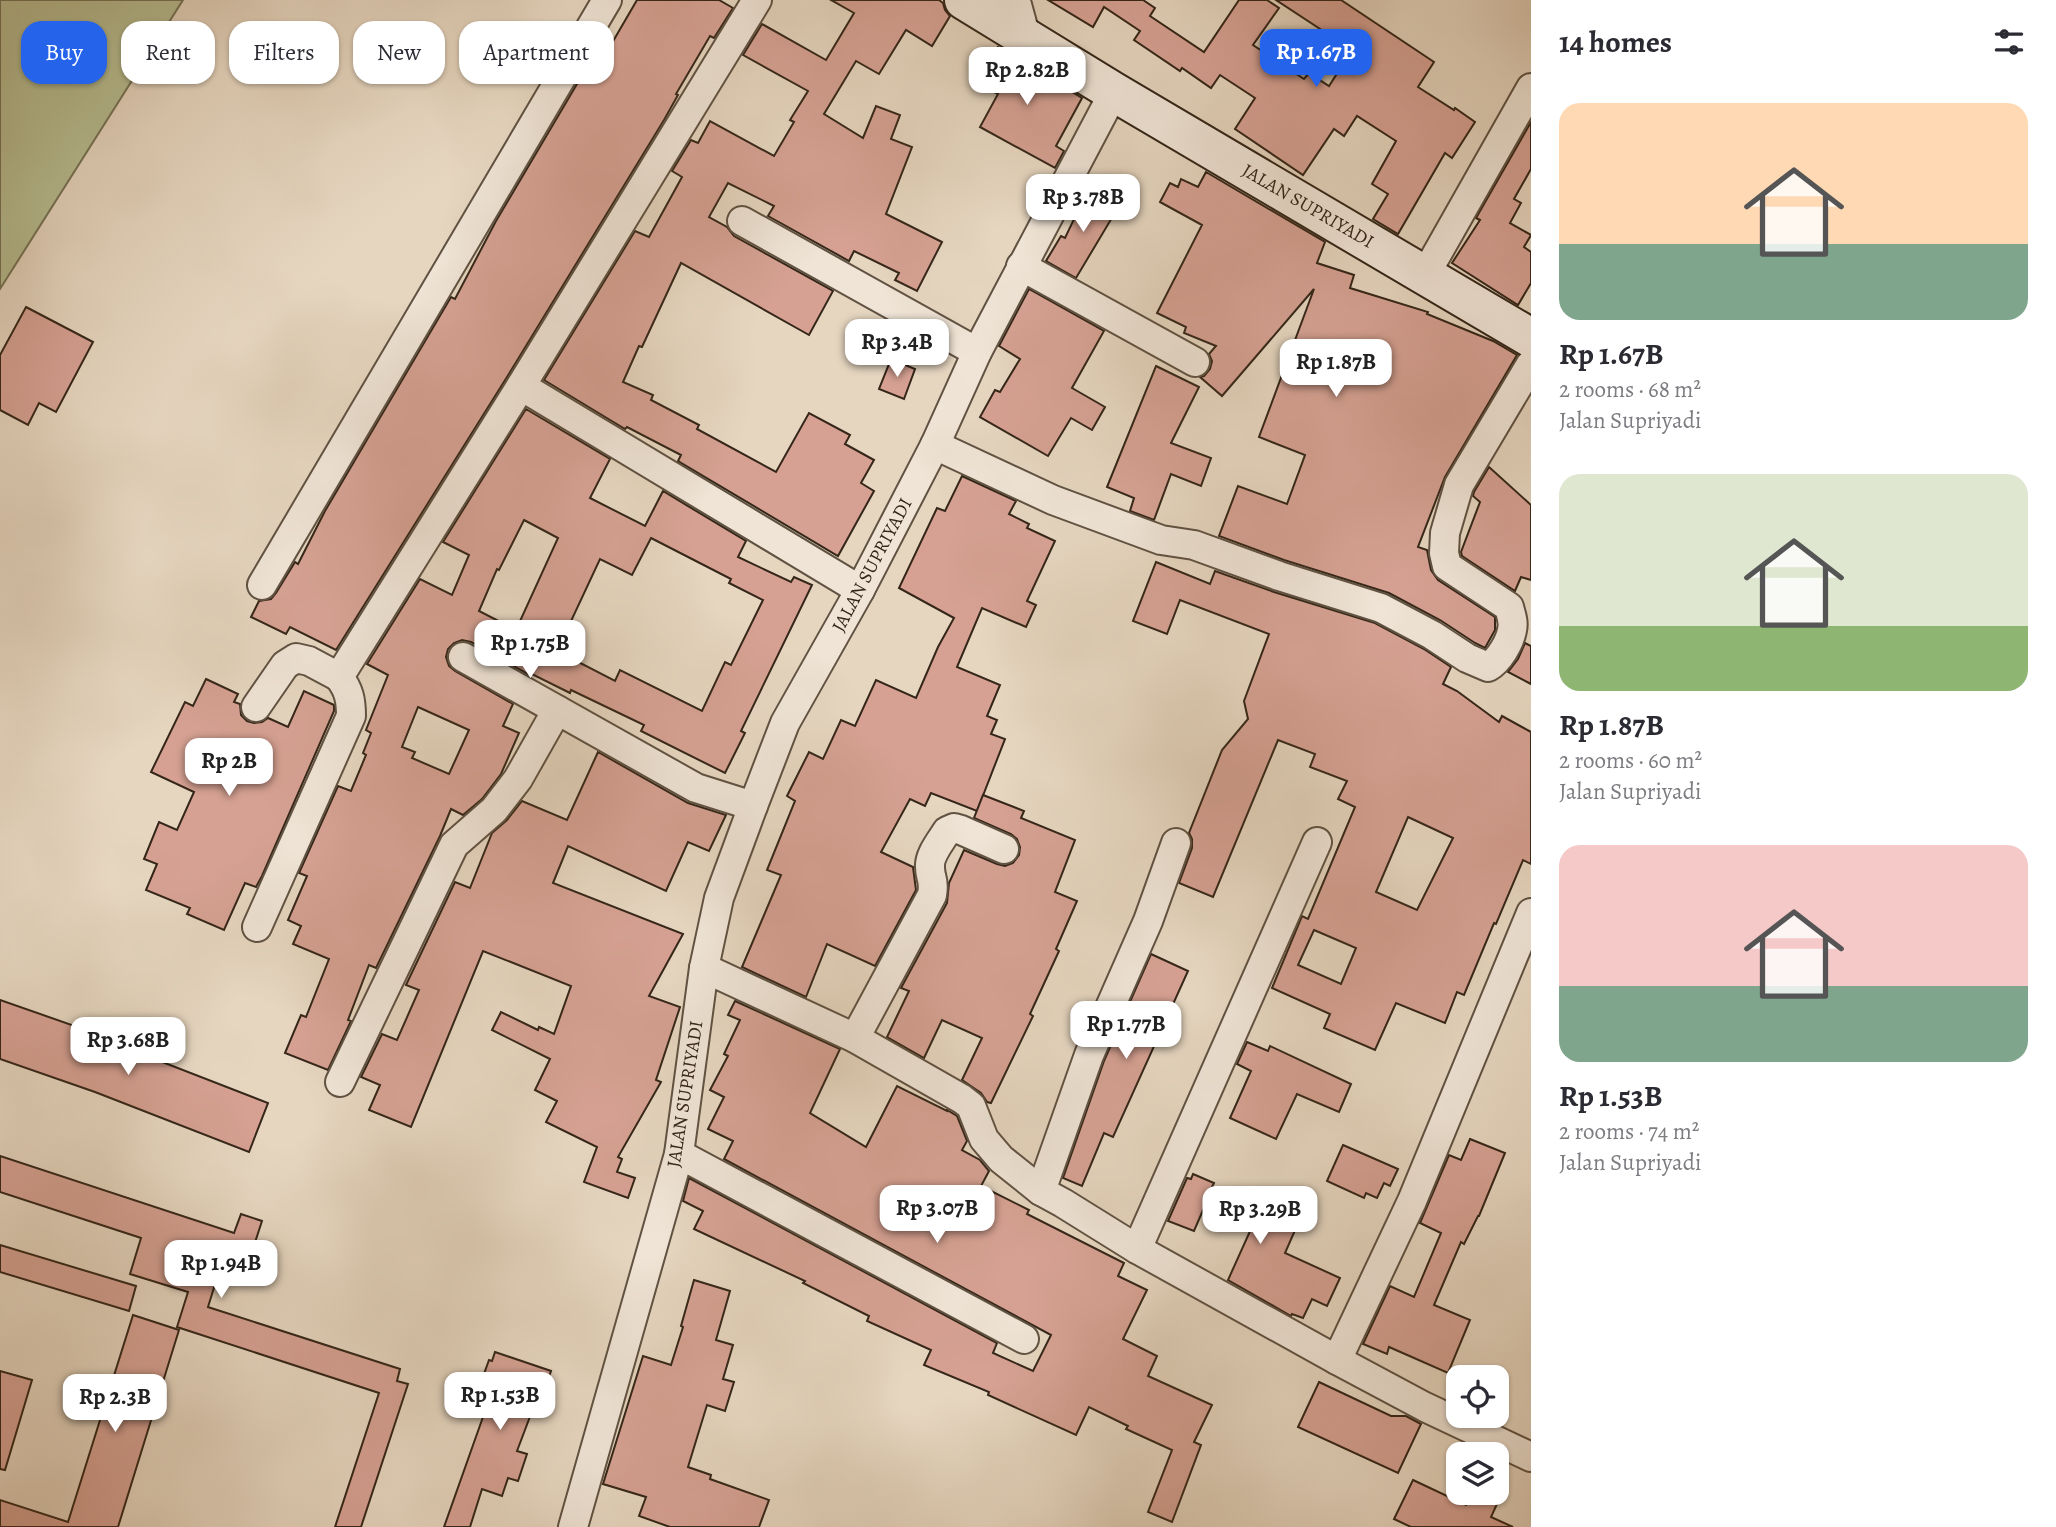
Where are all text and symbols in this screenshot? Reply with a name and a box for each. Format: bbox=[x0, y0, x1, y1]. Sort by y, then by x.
chip: Buy bbox=[21, 21, 107, 84]
chip: Rent bbox=[121, 21, 215, 84]
chip: Filters bbox=[229, 21, 339, 84]
chip: New bbox=[353, 21, 445, 84]
chip: Apartment bbox=[459, 21, 614, 84]
text: 14 homes bbox=[1559, 22, 1672, 62]
icon: filters bbox=[1990, 23, 2028, 61]
pin: Rp 1.67B bbox=[1244, 29, 1388, 89]
text: Rp 1.67B bbox=[1276, 36, 1356, 67]
pin: Rp 2.82B bbox=[955, 48, 1099, 107]
text: Rp 2.82B bbox=[985, 54, 1069, 85]
icon: home bbox=[1731, 149, 1857, 275]
street label: JALAN SUPRIYADI bbox=[1237, 158, 1379, 254]
pin: Rp 3.78B bbox=[1011, 174, 1155, 234]
text: Rp 3.78B bbox=[1042, 181, 1124, 212]
pin: Rp 3.4B bbox=[832, 320, 962, 379]
text: Rp 3.4B bbox=[861, 326, 933, 357]
text: Rp 1.67B bbox=[1559, 334, 1664, 374]
pin: Rp 1.87B bbox=[1264, 340, 1408, 399]
text: Rp 1.87B bbox=[1296, 346, 1376, 377]
text: 2 rooms · 68 m² bbox=[1559, 374, 1701, 405]
text: Jalan Supriyadi bbox=[1559, 405, 1702, 436]
street label: JALAN SUPRIYADI bbox=[826, 493, 918, 637]
icon: home bbox=[1731, 520, 1857, 646]
pin: Rp 1.75B bbox=[458, 620, 602, 680]
text: Rp 1.75B bbox=[490, 627, 570, 658]
text: Rp 1.87B bbox=[1559, 705, 1664, 745]
pin: Rp 2B bbox=[180, 738, 278, 798]
text: Rp 2B bbox=[201, 745, 257, 776]
text: 2 rooms · 60 m² bbox=[1559, 745, 1702, 776]
text: Jalan Supriyadi bbox=[1559, 776, 1702, 807]
icon: home bbox=[1731, 891, 1857, 1017]
pin: Rp 1.77B bbox=[1054, 1002, 1198, 1061]
text: Rp 1.77B bbox=[1086, 1008, 1166, 1039]
pin: Rp 3.68B bbox=[56, 1018, 200, 1077]
street label: JALAN SUPRIYADI bbox=[661, 1019, 709, 1169]
text: Rp 3.68B bbox=[86, 1024, 170, 1055]
text: Rp 1.53B bbox=[1559, 1076, 1662, 1116]
text: 2 rooms · 74 m² bbox=[1559, 1116, 1699, 1147]
text: Jalan Supriyadi bbox=[1559, 1147, 1702, 1178]
pin: Rp 3.07B bbox=[865, 1186, 1009, 1245]
pin: Rp 3.29B bbox=[1188, 1186, 1332, 1246]
text: Rp 3.07B bbox=[896, 1192, 978, 1223]
text: Rp 3.29B bbox=[1218, 1193, 1302, 1224]
pin: Rp 1.94B bbox=[149, 1240, 293, 1300]
text: Rp 1.94B bbox=[180, 1247, 262, 1278]
map controls bbox=[1446, 1365, 1509, 1505]
button: locate bbox=[1446, 1365, 1509, 1428]
pin: Rp 1.53B bbox=[428, 1372, 572, 1432]
pin: Rp 2.3B bbox=[50, 1374, 180, 1434]
text: Rp 1.53B bbox=[460, 1379, 540, 1410]
text: Rp 2.3B bbox=[79, 1381, 151, 1412]
button: layers bbox=[1446, 1442, 1509, 1505]

